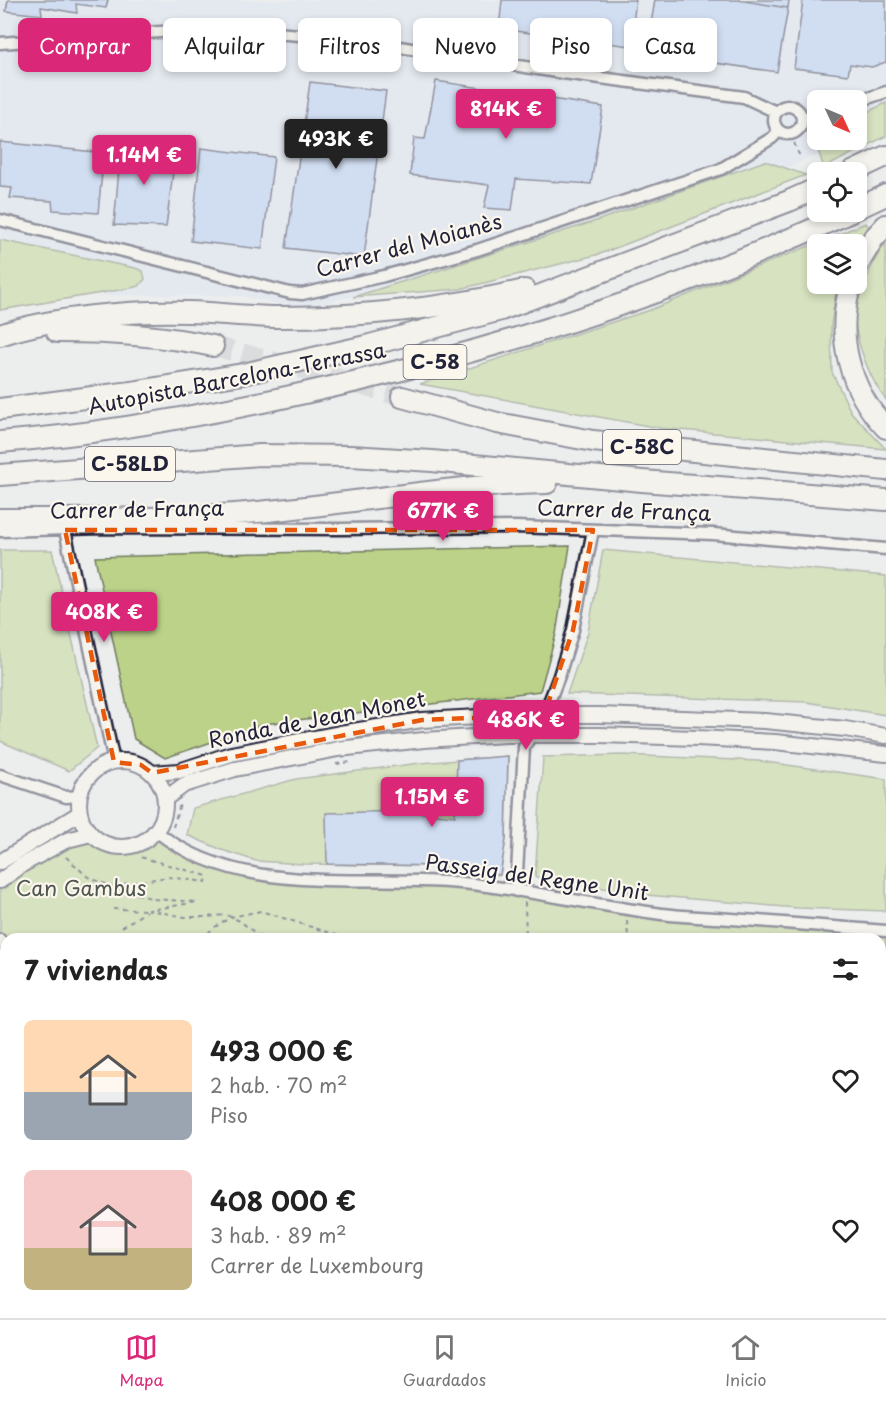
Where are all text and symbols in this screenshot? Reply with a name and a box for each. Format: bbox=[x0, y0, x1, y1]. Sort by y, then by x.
chip: Comprar bbox=[18, 18, 151, 72]
chip: Alquilar bbox=[163, 18, 286, 72]
chip: Filtros bbox=[298, 18, 401, 72]
chip: Nuevo bbox=[413, 18, 518, 72]
chip: Piso bbox=[530, 18, 612, 72]
chip: Casa bbox=[624, 18, 717, 72]
pin: 814K € bbox=[457, 89, 555, 140]
north arrow bbox=[807, 90, 867, 150]
map controls bbox=[807, 90, 867, 294]
text: 814K € bbox=[470, 93, 542, 123]
pin: 493K € bbox=[287, 119, 385, 170]
text: 493K € bbox=[298, 123, 374, 153]
pin: 1.14M € bbox=[89, 135, 199, 186]
text: 1.14M € bbox=[106, 139, 182, 169]
button: locate bbox=[807, 162, 867, 222]
street label: Carrer del Moianès bbox=[312, 204, 505, 284]
button: layers bbox=[807, 234, 867, 294]
street label: Autopista Barcelona-Terrassa bbox=[85, 332, 388, 422]
road number: C-58 bbox=[404, 345, 466, 379]
road number: C-58C bbox=[603, 430, 681, 464]
road number: C-58LD bbox=[85, 447, 175, 481]
street label: Carrer de França bbox=[50, 490, 224, 526]
street label: Carrer de França bbox=[537, 490, 712, 528]
pin: 677K € bbox=[394, 491, 492, 542]
text: 677K € bbox=[407, 495, 479, 525]
pin: 408K € bbox=[55, 592, 153, 643]
text: 408K € bbox=[65, 596, 143, 626]
street label: Ronda de Jean Monet bbox=[205, 681, 428, 755]
pin: 486K € bbox=[477, 700, 575, 751]
text: 486K € bbox=[487, 704, 565, 734]
pin: 1.15M € bbox=[377, 777, 487, 828]
text: 1.15M € bbox=[395, 781, 469, 811]
street label: Passeig del Regne Unit bbox=[424, 845, 651, 908]
park label: Can Gambus bbox=[16, 871, 146, 903]
text: 7 viviendas bbox=[24, 950, 168, 989]
icon: filters bbox=[829, 953, 862, 986]
text: 493 000 € bbox=[210, 1031, 353, 1070]
icon: home bbox=[72, 1044, 144, 1116]
icon: heart bbox=[829, 1064, 862, 1097]
text: 2 hab. · 70 m² bbox=[210, 1070, 347, 1100]
text: Piso bbox=[210, 1100, 248, 1130]
text: 408 000 € bbox=[210, 1181, 356, 1220]
icon: home bbox=[72, 1194, 144, 1266]
icon: heart bbox=[829, 1214, 862, 1247]
text: 3 hab. · 89 m² bbox=[210, 1220, 347, 1250]
text: Carrer de Luxembourg bbox=[210, 1250, 424, 1280]
tab: Mapa bbox=[120, 1331, 164, 1391]
tab: Guardados bbox=[403, 1331, 486, 1391]
tab: Inicio bbox=[725, 1331, 766, 1391]

